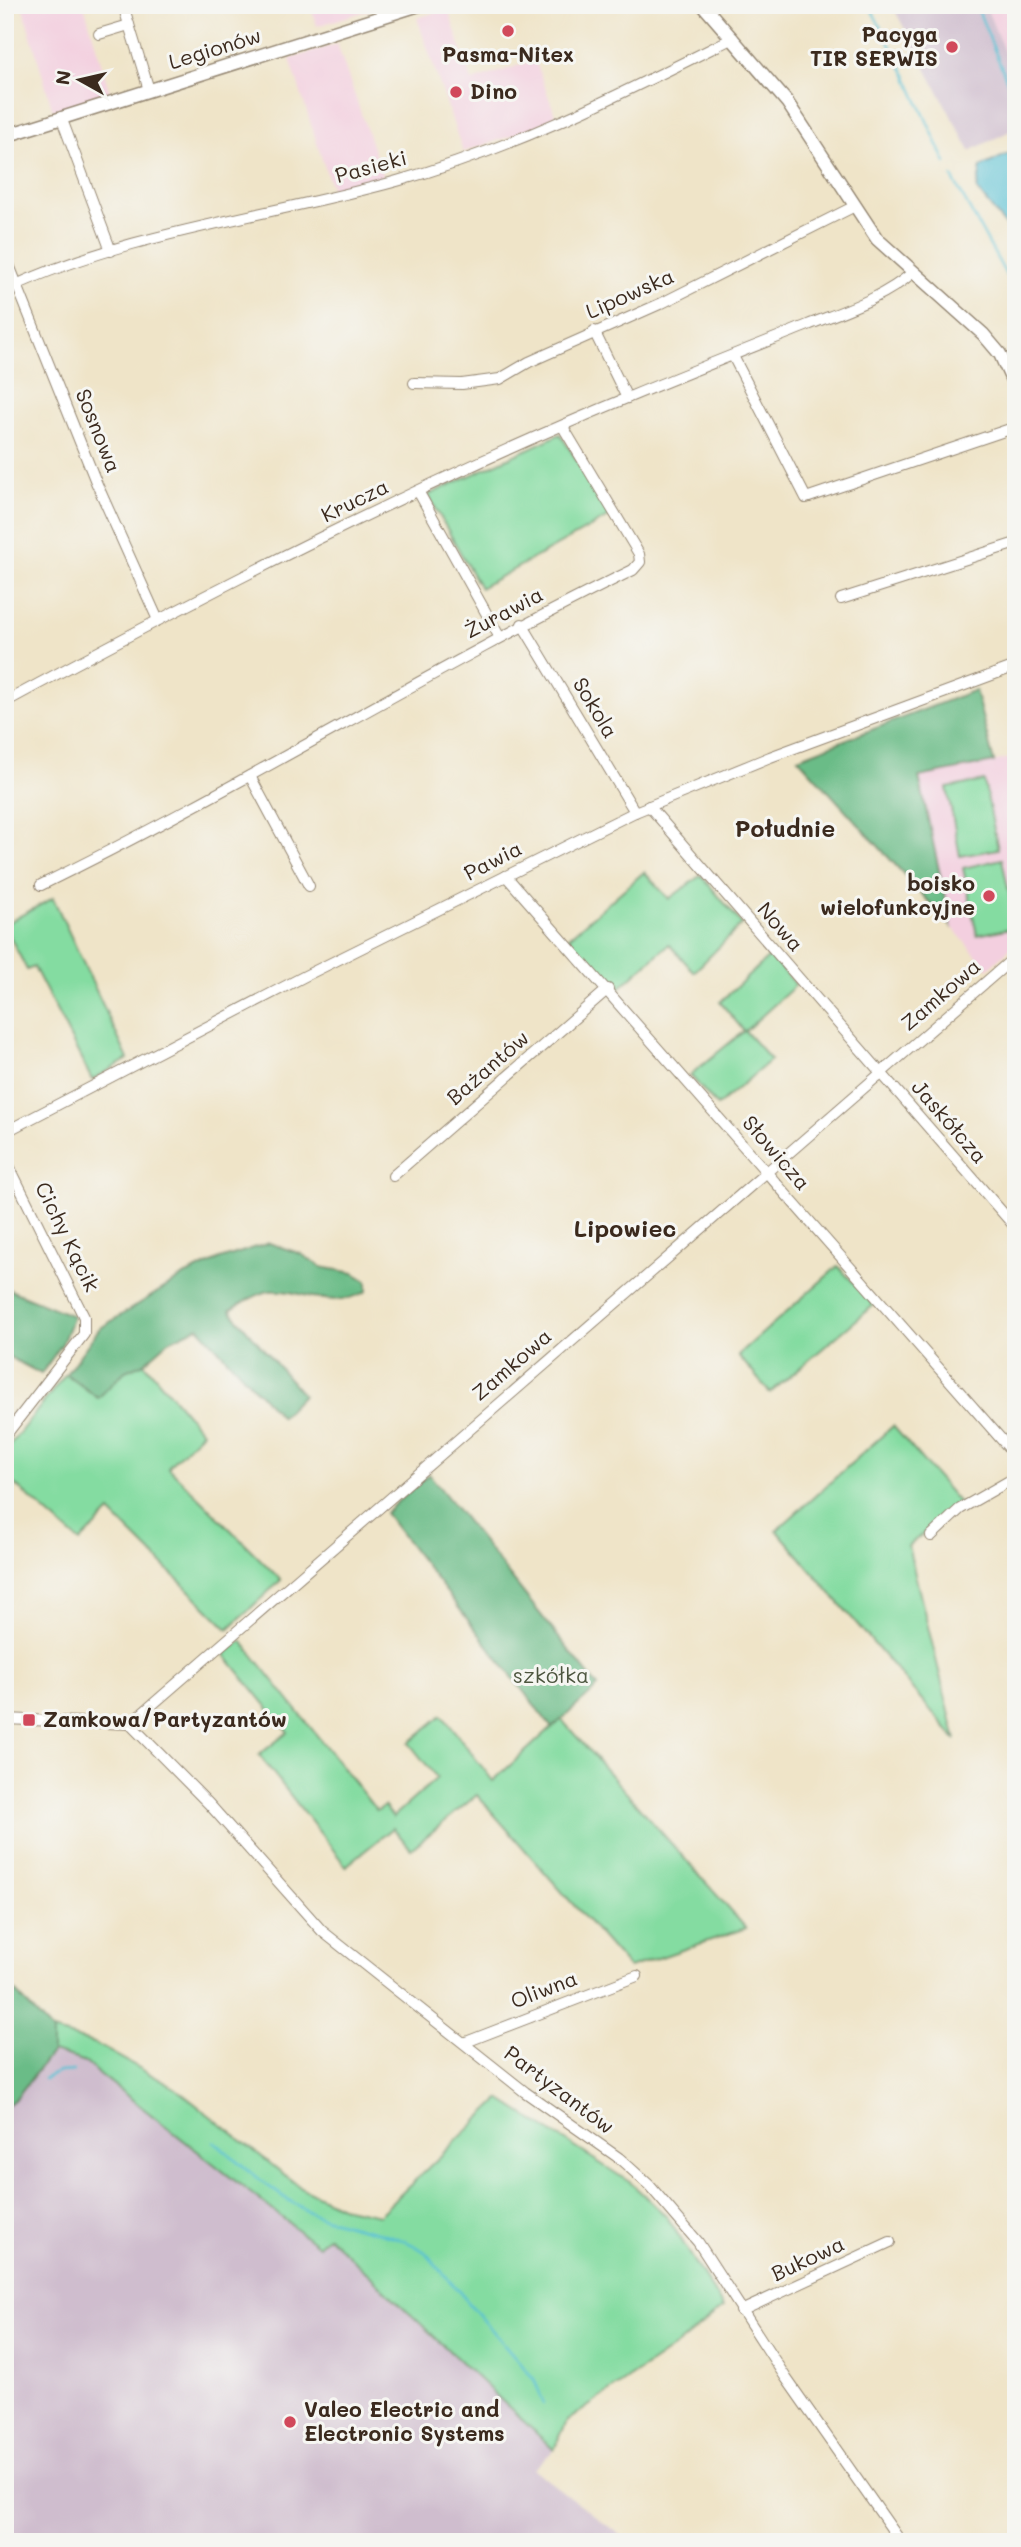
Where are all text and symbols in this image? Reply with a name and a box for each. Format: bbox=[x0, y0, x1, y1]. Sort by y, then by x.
place label: Pacyga TIR SERWIS bbox=[810, 20, 938, 71]
street label: Legionów bbox=[165, 21, 264, 74]
marker: Pasma-Nitex bbox=[500, 23, 516, 39]
marker: Pacyga TIR SERWIS bbox=[944, 39, 960, 55]
place label: Pasma-Nitex bbox=[442, 40, 574, 67]
north arrow bbox=[46, 46, 116, 116]
text: N bbox=[49, 69, 76, 86]
place label: Dino bbox=[470, 77, 517, 104]
marker: Dino bbox=[448, 84, 464, 100]
street label: Pasieki bbox=[332, 143, 409, 188]
street label: Lipowska bbox=[581, 261, 678, 324]
street label: Sosnowa bbox=[70, 385, 128, 476]
street label: Krucza bbox=[316, 472, 393, 528]
street label: Żurawia bbox=[459, 580, 547, 644]
street label: Sokola bbox=[568, 672, 625, 743]
district label: Południe bbox=[735, 813, 835, 843]
street label: Pawia bbox=[459, 834, 526, 886]
place label: boisko wielofunkcyjne bbox=[820, 869, 975, 921]
marker: boisko wielofunkcyjne bbox=[981, 888, 997, 904]
street label: Nowa bbox=[752, 896, 810, 957]
street label: Zamkowa bbox=[895, 952, 985, 1036]
street label: Bażantów bbox=[440, 1024, 534, 1110]
street label: Jaskółcza bbox=[906, 1074, 994, 1168]
street label: Słowicza bbox=[737, 1109, 817, 1195]
street label: Cichy Kącik bbox=[30, 1177, 107, 1296]
district label: Lipowiec bbox=[574, 1213, 676, 1243]
street label: Zamkowa bbox=[466, 1322, 556, 1406]
park label: szkółka bbox=[513, 1661, 589, 1688]
place label: Zamkowa/Partyzantów bbox=[43, 1705, 287, 1733]
marker: Zamkowa/Partyzantów bbox=[21, 1712, 37, 1728]
street label: Oliwna bbox=[506, 1964, 581, 2014]
street label: Partyzantów bbox=[499, 2039, 620, 2139]
street label: Bukowa bbox=[767, 2229, 848, 2286]
place label: Valeo Electric and Electronic Systems bbox=[304, 2395, 505, 2447]
marker: Valeo Electric and Electronic Systems bbox=[282, 2414, 298, 2430]

